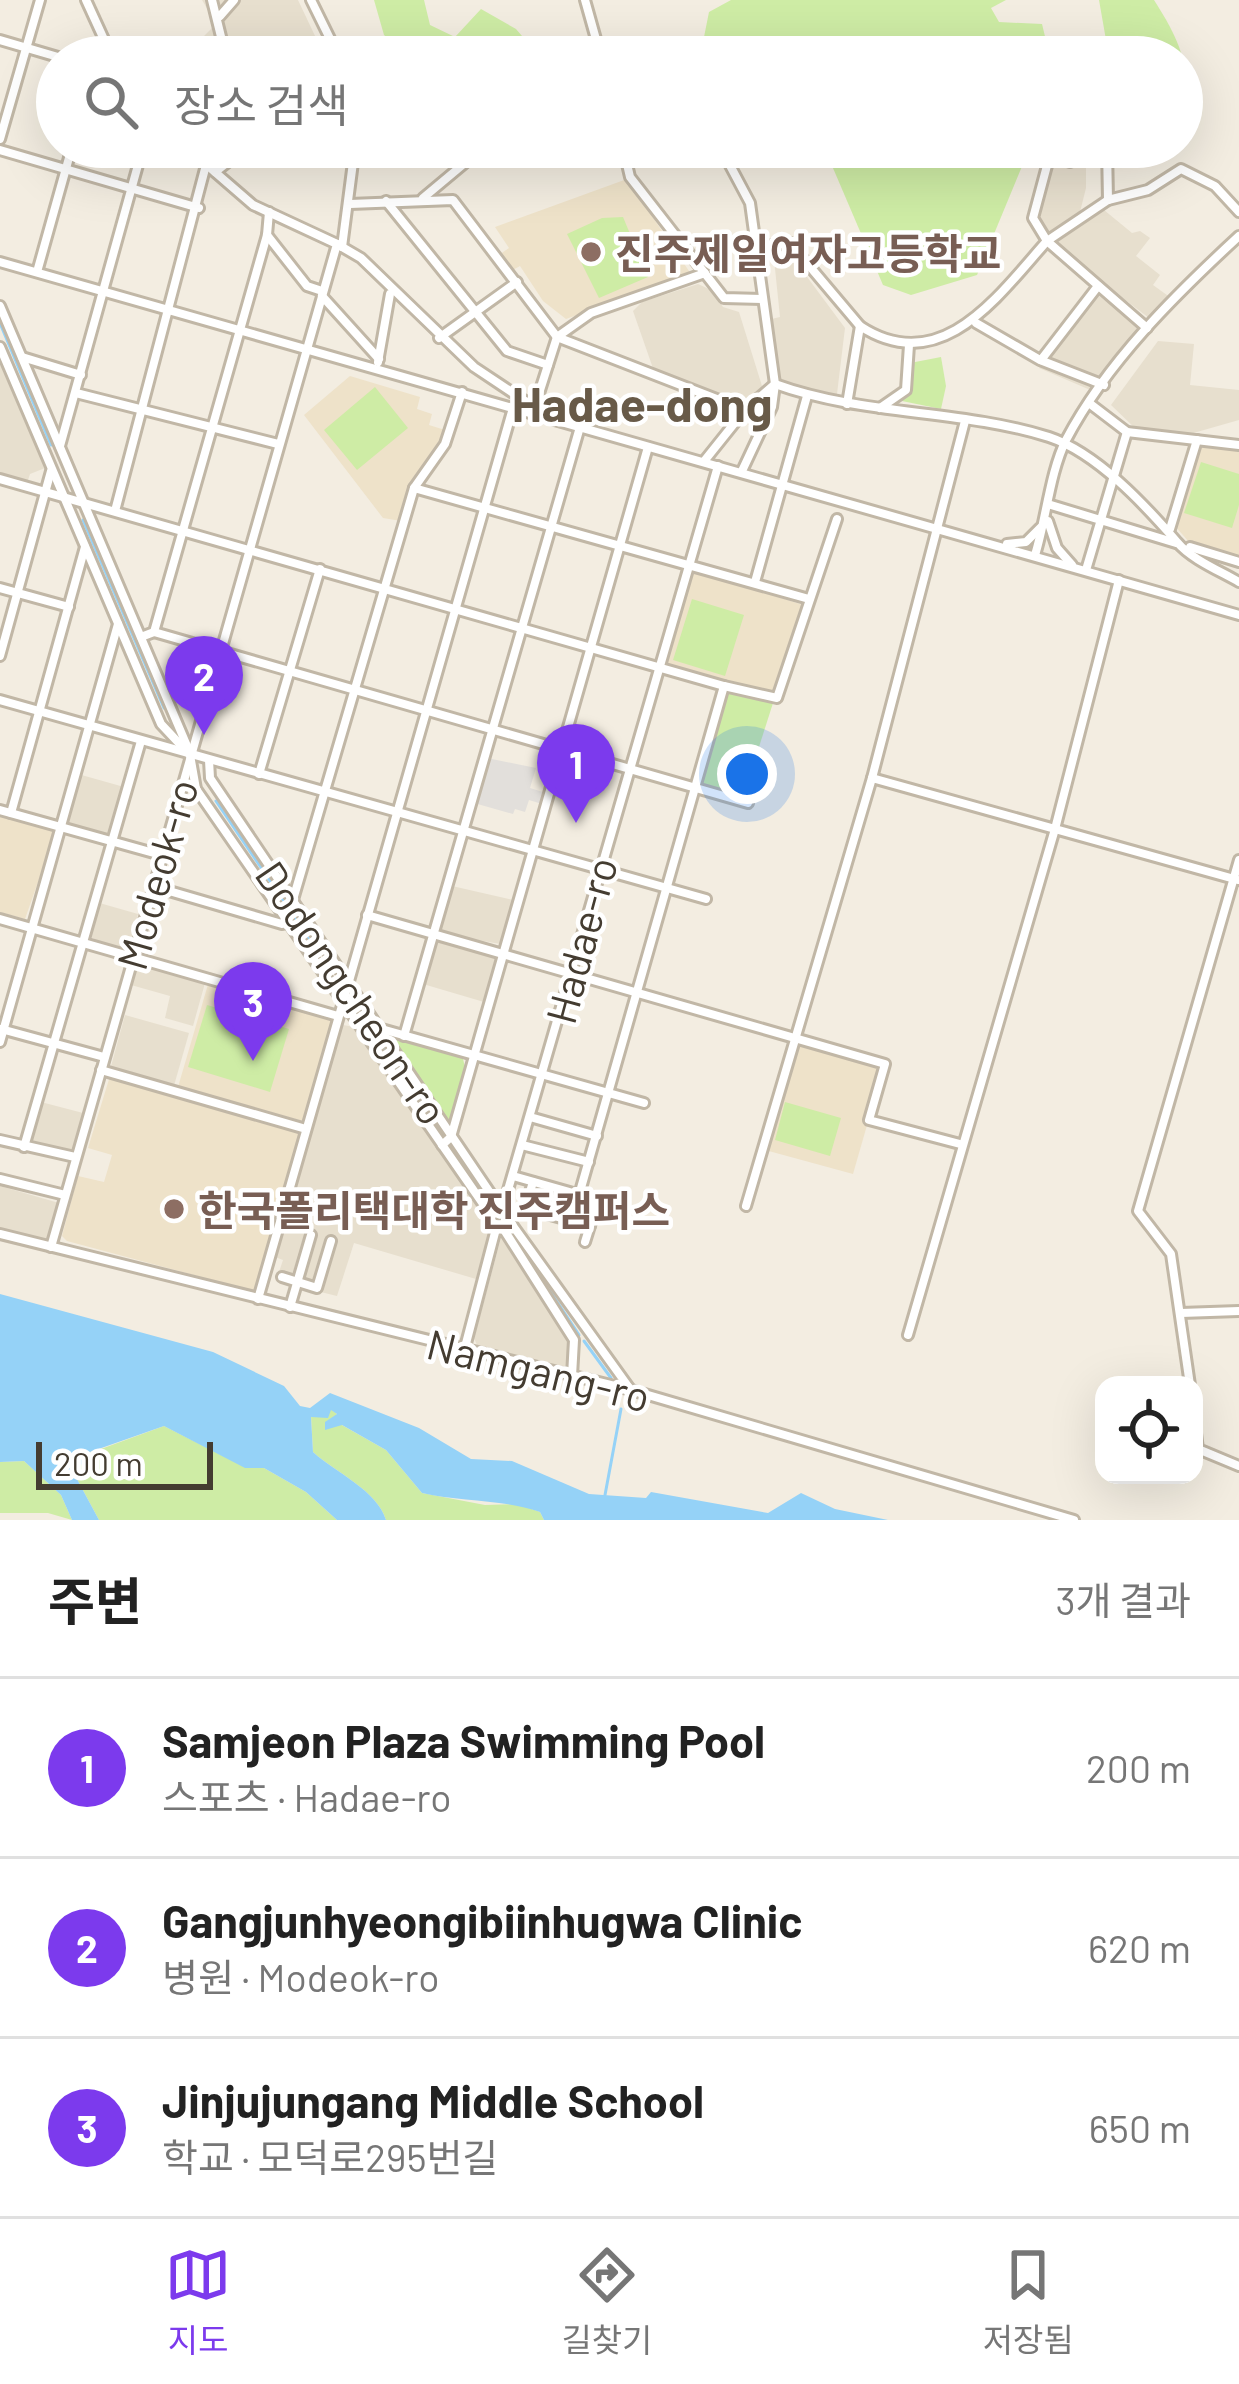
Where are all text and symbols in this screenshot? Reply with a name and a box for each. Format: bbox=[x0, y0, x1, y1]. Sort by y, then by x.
search box bbox=[36, 36, 1203, 168]
icon: search bbox=[78, 69, 144, 135]
text: 장소 검색 bbox=[174, 77, 349, 131]
place label: 진주제일여자고등학교 bbox=[615, 227, 1001, 277]
marker: 진주제일여자고등학교 bbox=[578, 239, 604, 265]
district label: Hadae-dong bbox=[512, 374, 772, 432]
pin: 2 bbox=[165, 636, 243, 735]
pin: 1 bbox=[537, 724, 615, 823]
your location bbox=[717, 744, 777, 804]
street label: Modeok-ro bbox=[105, 773, 207, 975]
street label: Dodongcheon-ro bbox=[246, 851, 459, 1133]
street label: Hadae-ro bbox=[534, 851, 626, 1029]
pin: 3 bbox=[214, 962, 292, 1061]
place label: 한국폴리택대학 진주캠퍼스 bbox=[198, 1184, 670, 1234]
marker: 한국폴리택대학 진주캠퍼스 bbox=[161, 1196, 187, 1222]
street label: Namgang-ro bbox=[422, 1317, 656, 1422]
map controls bbox=[1095, 1376, 1203, 1484]
button: locate bbox=[1095, 1376, 1203, 1484]
scale bar bbox=[36, 1436, 213, 1489]
text: 200 m bbox=[54, 1443, 143, 1483]
text: 주변 bbox=[48, 1569, 142, 1630]
text: 3개 결과 bbox=[1055, 1576, 1191, 1623]
text: Samjeon Plaza Swimming Pool bbox=[162, 1713, 765, 1767]
text: 1 bbox=[80, 1744, 94, 1791]
text: 200 m bbox=[1086, 1744, 1191, 1791]
text: 스포츠 · Hadae-ro bbox=[162, 1773, 452, 1820]
text: Gangjunhyeongibiinhugwa Clinic bbox=[162, 1893, 802, 1947]
text: 2 bbox=[76, 1924, 98, 1971]
text: 620 m bbox=[1088, 1924, 1191, 1971]
text: 병원 · Modeok-ro bbox=[162, 1953, 439, 2000]
text: Jinjujungang Middle School bbox=[162, 2073, 704, 2127]
text: 3 bbox=[76, 2104, 98, 2151]
text: 650 m bbox=[1089, 2104, 1191, 2151]
text: 학교 · 모덕로295번길 bbox=[162, 2133, 498, 2180]
tab: 지도 bbox=[165, 2242, 231, 2362]
tab: 길찾기 bbox=[561, 2242, 652, 2362]
tab: 저장됨 bbox=[983, 2242, 1074, 2362]

